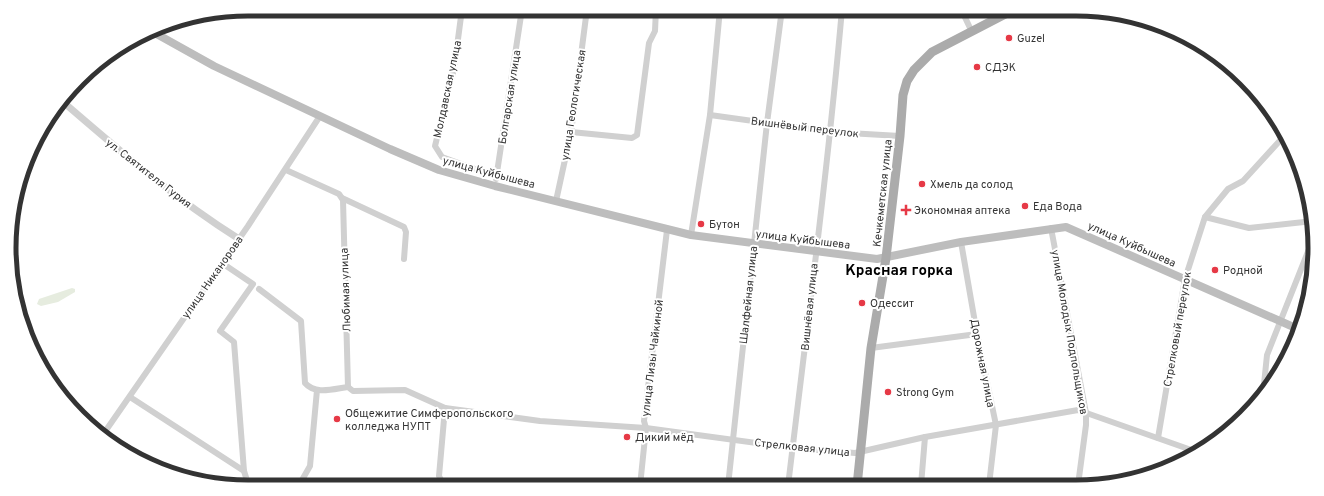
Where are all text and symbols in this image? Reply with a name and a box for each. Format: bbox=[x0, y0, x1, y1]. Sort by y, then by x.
place label: Guzel bbox=[1017, 32, 1045, 46]
marker: Guzel bbox=[1004, 33, 1014, 43]
street label: Молдавская улица bbox=[431, 39, 465, 139]
street label: Болгарская улица bbox=[496, 49, 524, 145]
street label: улица Геологическая bbox=[558, 49, 590, 162]
place label: СДЭК bbox=[985, 61, 1016, 75]
marker: СДЭК bbox=[972, 62, 982, 72]
street label: Вишнёвый переулок bbox=[750, 114, 860, 142]
street label: ул. Святителя Гурия bbox=[103, 136, 194, 212]
street label: Кечкеметская улица bbox=[870, 138, 896, 248]
street label: улица Куйбышева bbox=[441, 154, 537, 192]
place label: Хмель да солод bbox=[930, 178, 1013, 192]
marker: Хмель да солод bbox=[917, 179, 927, 189]
place label: Еда Вода bbox=[1033, 200, 1082, 214]
marker: Еда Вода bbox=[1020, 201, 1030, 211]
place label: Экономная аптека bbox=[914, 204, 1010, 218]
marker: Экономная аптека bbox=[901, 205, 911, 215]
place label: Бутон bbox=[709, 218, 740, 232]
marker: Бутон bbox=[696, 219, 706, 229]
street label: улица Куйбышева bbox=[1085, 219, 1178, 271]
street label: улица Куйбышева bbox=[755, 227, 851, 253]
street label: улица Никанорова bbox=[179, 233, 247, 322]
street label: Шалфейная улица bbox=[737, 245, 761, 345]
street label: Любимая улица bbox=[338, 247, 354, 332]
street label: улица Молодых Подпольщиков bbox=[1048, 249, 1090, 416]
district label: Красная горка bbox=[845, 262, 953, 281]
street label: Вишнёвая улица bbox=[798, 263, 822, 351]
place label: Родной bbox=[1223, 264, 1263, 278]
marker: Родной bbox=[1210, 265, 1220, 275]
street label: Стрелковый переулок bbox=[1161, 270, 1195, 388]
place label: Одессит bbox=[870, 297, 914, 311]
marker: Одессит bbox=[857, 298, 867, 308]
street label: улица Лизы Чайкиной bbox=[639, 299, 667, 417]
street label: Дорожная улица bbox=[967, 318, 998, 409]
place label: Strong Gym bbox=[896, 386, 954, 400]
marker: Strong Gym bbox=[883, 387, 893, 397]
place label: Общежитие Симферопольского колледжа НУПТ bbox=[345, 407, 513, 434]
marker: Общежитие Симферопольского колледжа НУПТ bbox=[332, 414, 342, 424]
place label: Дикий мёд bbox=[635, 431, 694, 445]
marker: Дикий мёд bbox=[622, 432, 632, 442]
street label: Стрелковая улица bbox=[753, 436, 851, 460]

